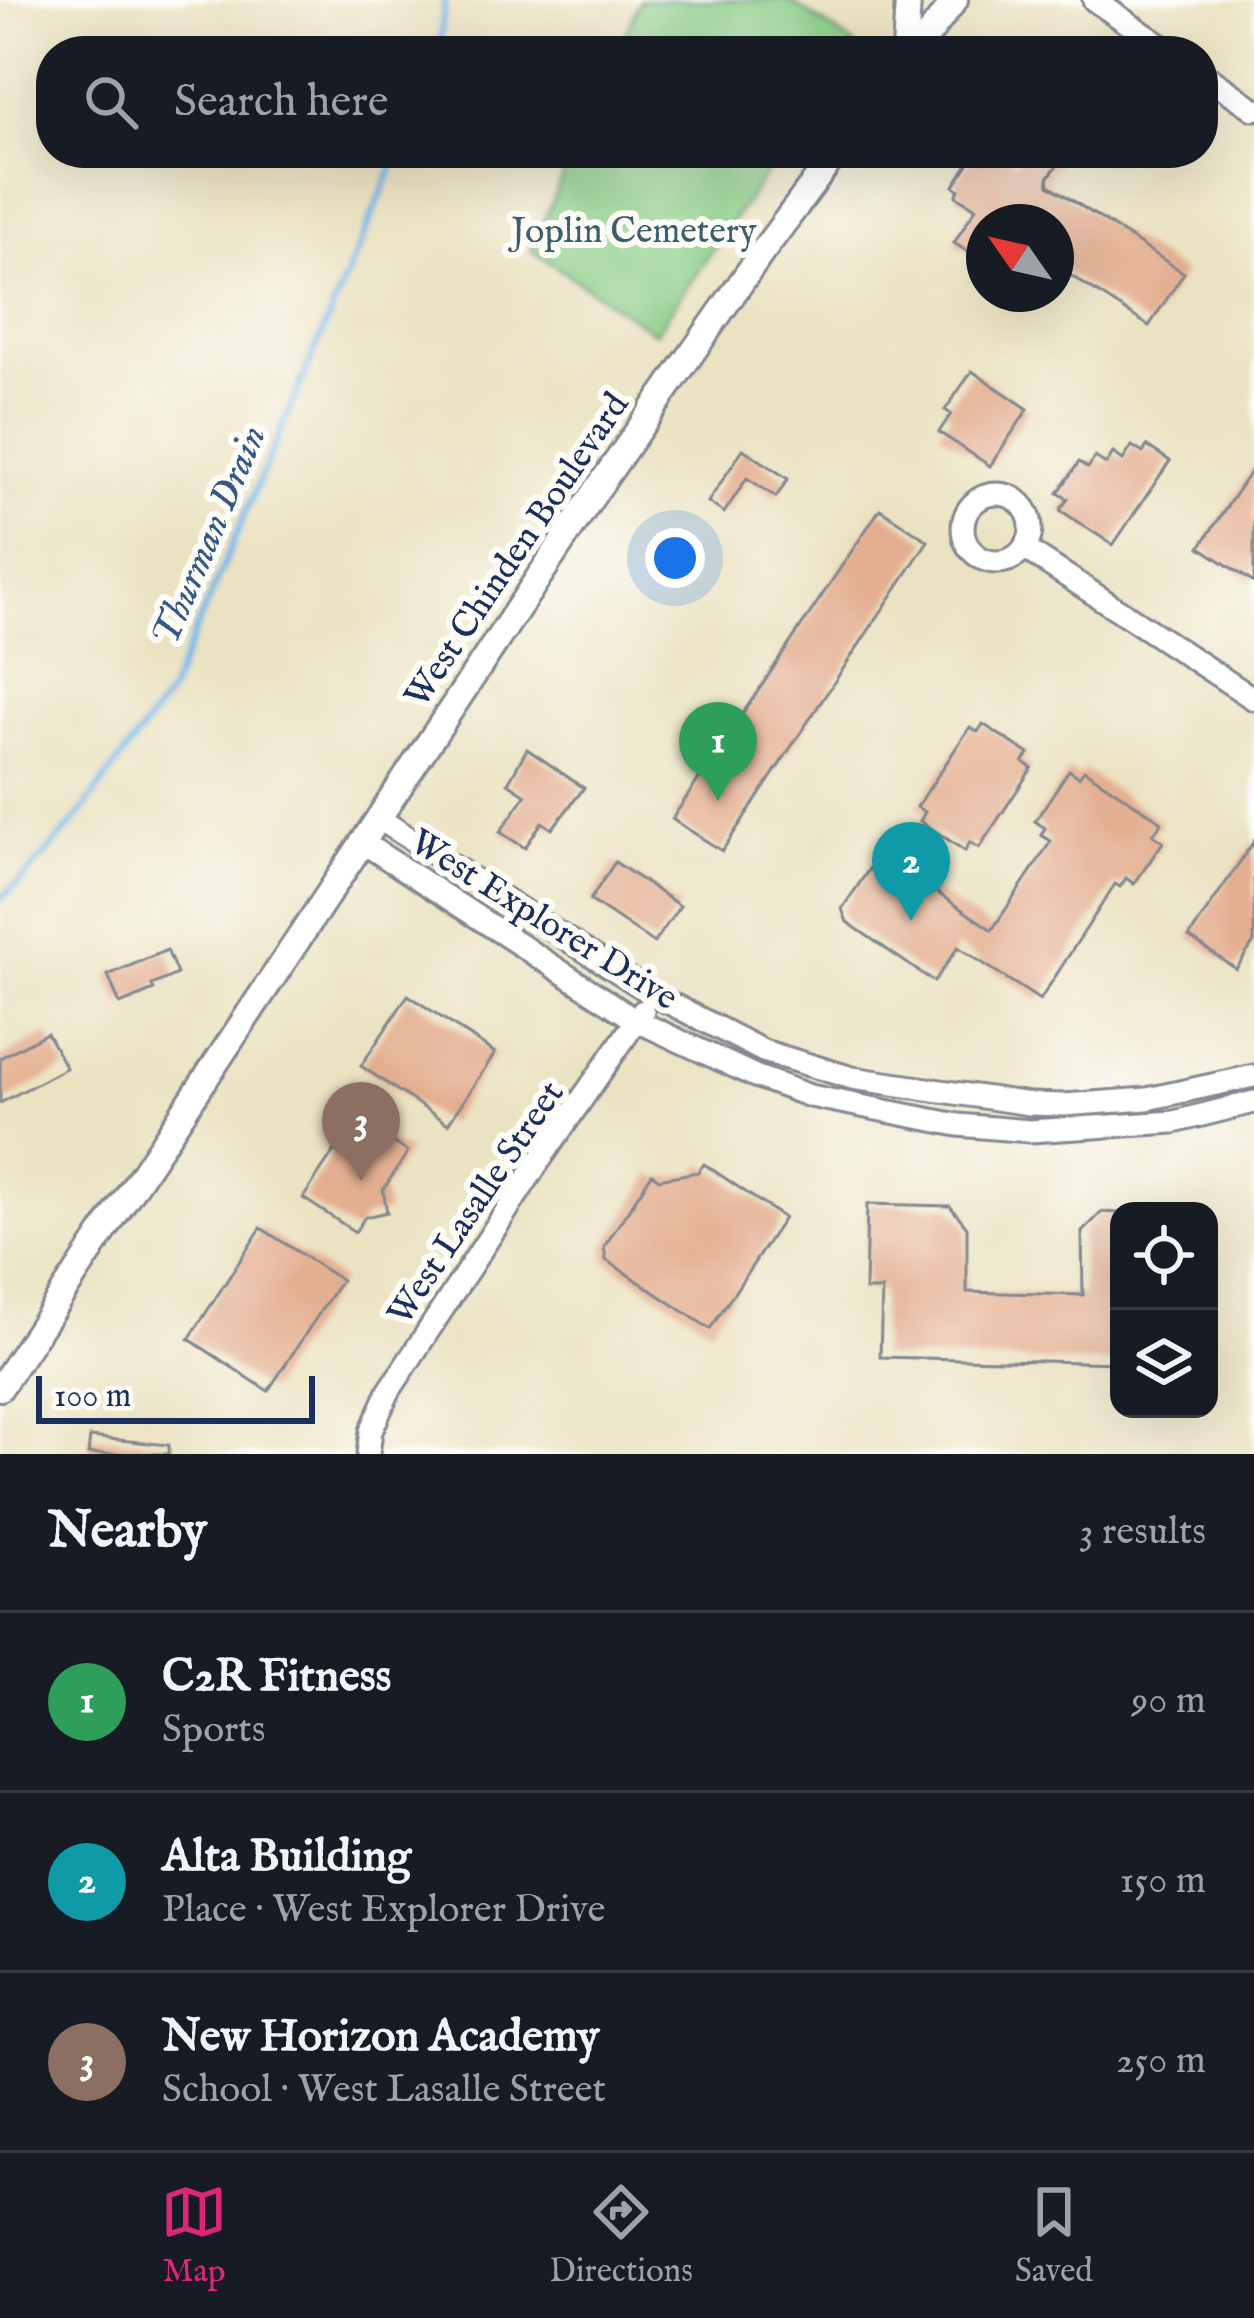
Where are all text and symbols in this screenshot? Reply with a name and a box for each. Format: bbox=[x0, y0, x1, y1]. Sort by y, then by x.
search box bbox=[36, 36, 1218, 168]
icon: search bbox=[78, 69, 144, 135]
text: Search here bbox=[174, 74, 388, 131]
north arrow bbox=[966, 204, 1074, 312]
park label: Joplin Cemetery bbox=[507, 209, 757, 255]
street label: West Chinden Boulevard bbox=[395, 384, 641, 717]
water label: Thurman Drain bbox=[142, 418, 279, 654]
your location bbox=[645, 528, 705, 588]
pin: 1 bbox=[679, 702, 757, 801]
street label: West Explorer Drive bbox=[401, 820, 686, 1021]
pin: 2 bbox=[872, 822, 950, 921]
street label: West Lasalle Street bbox=[378, 1073, 575, 1335]
pin: 3 bbox=[322, 1082, 400, 1181]
map controls bbox=[1110, 1202, 1218, 1418]
button: locate bbox=[1110, 1202, 1218, 1310]
button: layers bbox=[1110, 1310, 1218, 1418]
scale bar bbox=[36, 1370, 315, 1423]
text: 100 m bbox=[54, 1376, 131, 1418]
text: Nearby bbox=[48, 1500, 207, 1565]
text: 3 results bbox=[1079, 1508, 1206, 1557]
text: C2R Fitness bbox=[162, 1649, 391, 1706]
text: 1 bbox=[80, 1677, 94, 1726]
text: 90 m bbox=[1131, 1677, 1206, 1726]
text: Sports bbox=[162, 1706, 265, 1755]
text: Alta Building bbox=[162, 1829, 411, 1886]
text: 2 bbox=[78, 1857, 96, 1906]
text: 150 m bbox=[1120, 1857, 1206, 1906]
text: Place · West Explorer Drive bbox=[162, 1886, 605, 1935]
text: New Horizon Academy bbox=[162, 2009, 600, 2066]
text: 3 bbox=[80, 2037, 94, 2086]
text: 250 m bbox=[1116, 2037, 1206, 2086]
text: School · West Lasalle Street bbox=[162, 2066, 606, 2115]
tab: Map bbox=[161, 2179, 227, 2293]
tab: Directions bbox=[549, 2179, 693, 2293]
tab: Saved bbox=[1015, 2179, 1093, 2293]

